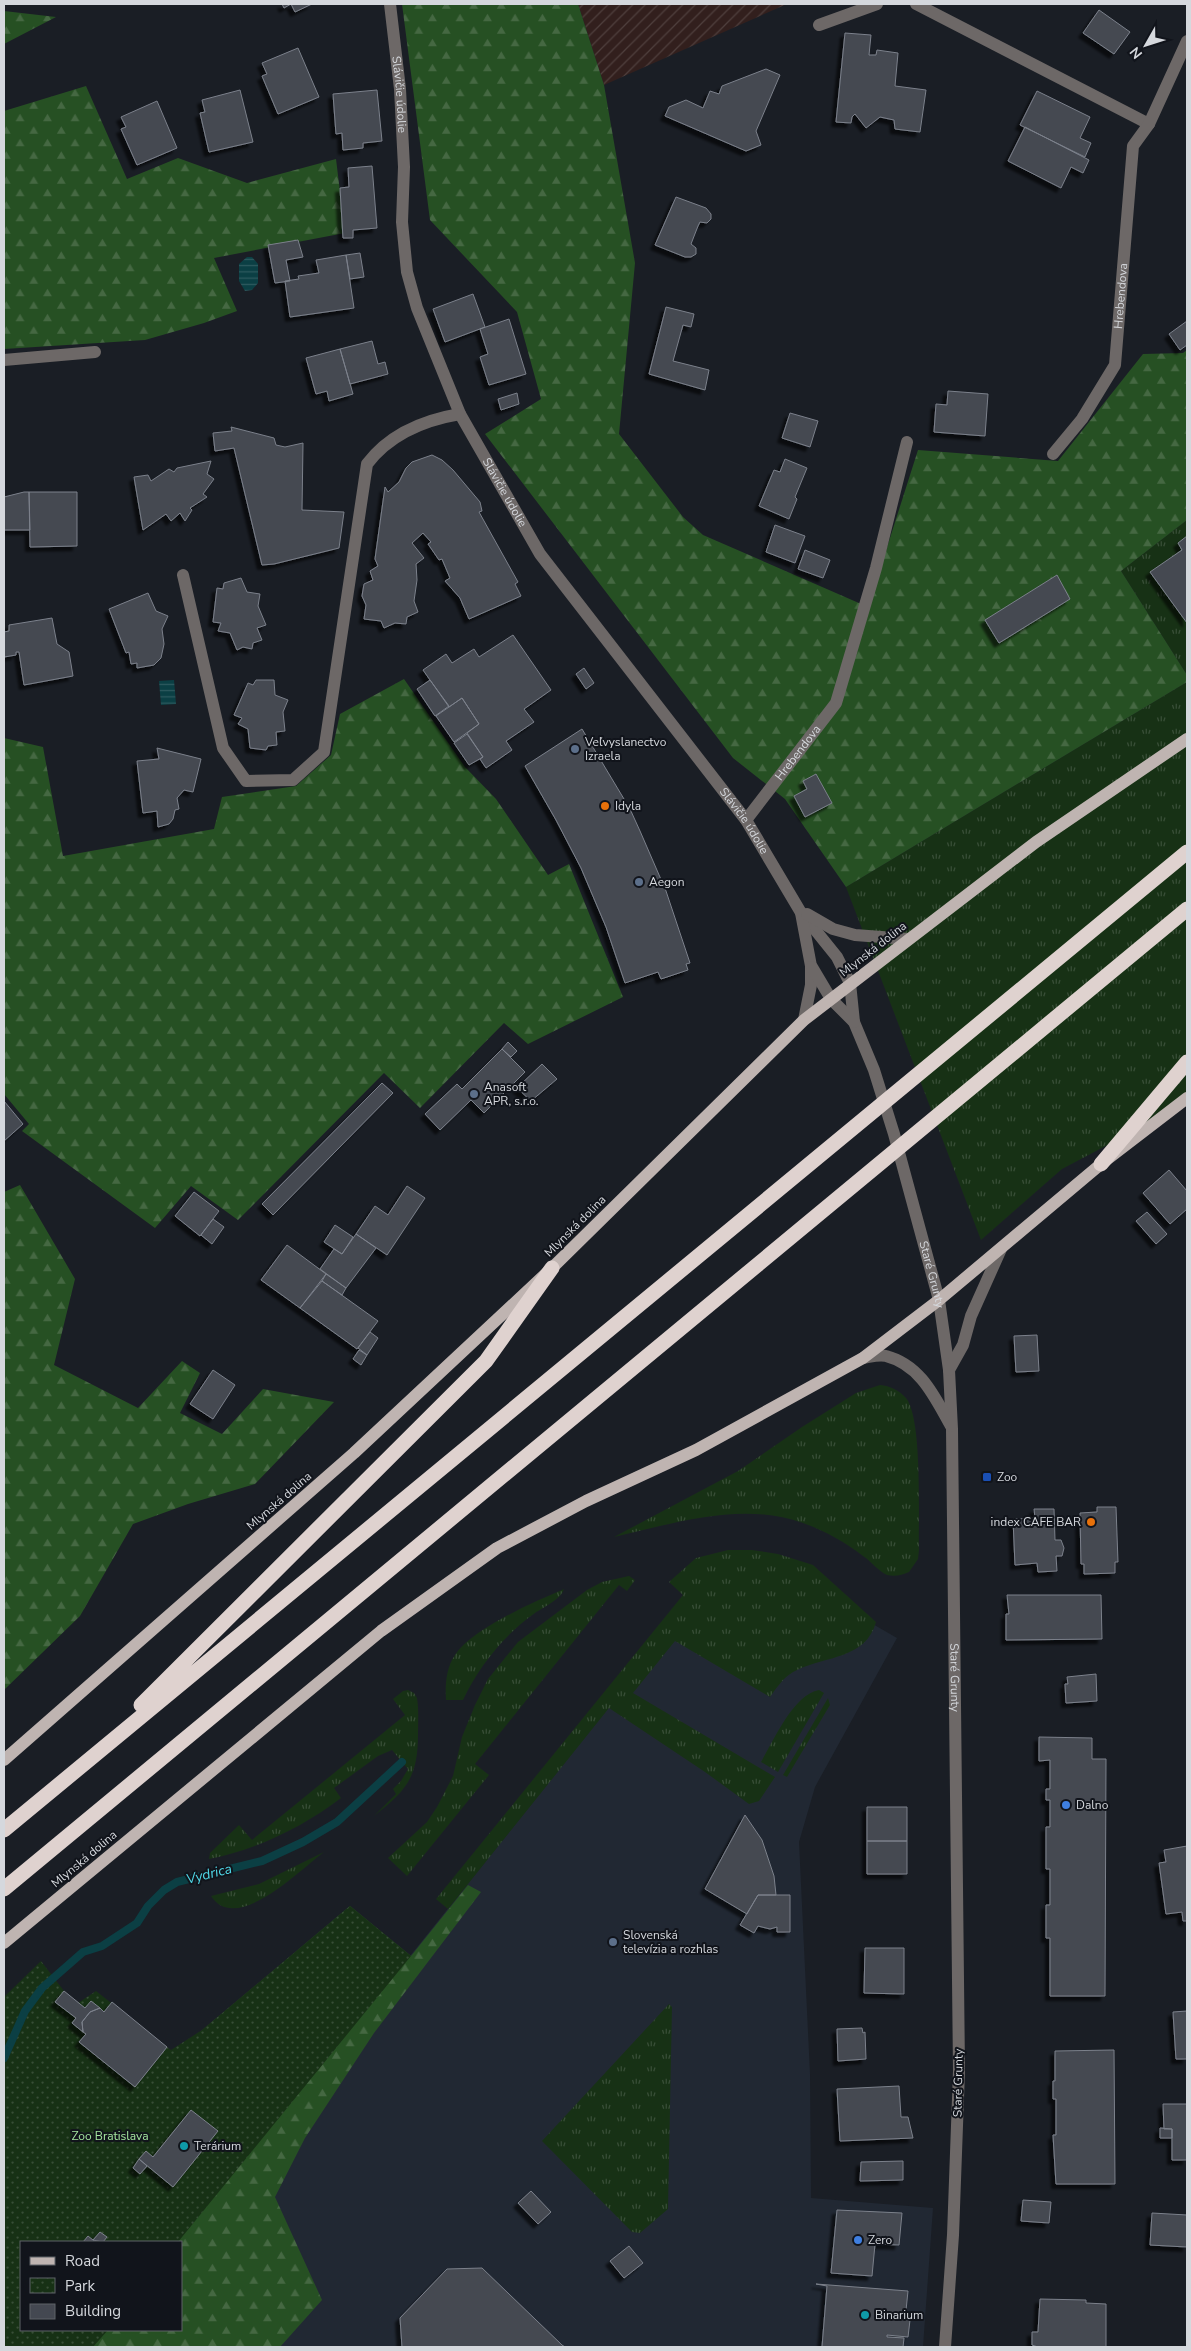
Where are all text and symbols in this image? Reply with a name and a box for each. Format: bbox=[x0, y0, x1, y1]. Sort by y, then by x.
north arrow bbox=[1121, 20, 1171, 70]
text: N bbox=[1126, 43, 1147, 63]
street label: Slávičie údolie bbox=[388, 55, 410, 133]
street label: Hrebendova bbox=[1110, 262, 1131, 330]
street label: Slávičie údolie bbox=[479, 455, 531, 530]
street label: Hrebendova bbox=[771, 722, 824, 784]
place label: Veľvyslanectvo Izraela bbox=[584, 734, 667, 764]
marker: Veľvyslanectvo Izraela bbox=[569, 743, 581, 755]
street label: Slávičie údolie bbox=[716, 784, 772, 857]
place label: Idyla bbox=[615, 798, 641, 814]
marker: Idyla bbox=[599, 800, 611, 812]
place label: Aegon bbox=[649, 874, 685, 890]
marker: Aegon bbox=[633, 876, 645, 888]
street label: Mlynská dolina bbox=[836, 918, 910, 980]
place label: Anasoft APR, s.r.o. bbox=[484, 1079, 538, 1109]
marker: Anasoft APR, s.r.o. bbox=[468, 1088, 480, 1100]
street label: Mlynská dolina bbox=[541, 1192, 609, 1260]
street label: Staré Grunty bbox=[915, 1239, 948, 1310]
street label: Mlynská dolina bbox=[243, 1468, 315, 1534]
place label: Zoo bbox=[997, 1469, 1018, 1485]
marker: Zoo bbox=[981, 1471, 993, 1483]
place label: index CAFE BAR bbox=[991, 1514, 1081, 1530]
marker: index CAFE BAR bbox=[1085, 1516, 1097, 1528]
street label: Staré Grunty bbox=[946, 1643, 963, 1713]
place label: Dalno bbox=[1076, 1797, 1109, 1813]
marker: Dalno bbox=[1060, 1799, 1072, 1811]
street label: Mlynská dolina bbox=[48, 1827, 120, 1891]
water label: Vydrica bbox=[184, 1859, 234, 1889]
place label: Slovenská televízia a rozhlas bbox=[623, 1927, 719, 1957]
marker: Slovenská televízia a rozhlas bbox=[607, 1936, 619, 1948]
street label: Staré Grunty bbox=[949, 2048, 967, 2117]
park label: Zoo Bratislava bbox=[71, 2128, 149, 2144]
place label: Terárium bbox=[194, 2138, 241, 2154]
marker: Terárium bbox=[178, 2140, 190, 2152]
place label: Zero bbox=[868, 2232, 892, 2248]
marker: Zero bbox=[852, 2234, 864, 2246]
legend bbox=[20, 2241, 182, 2331]
text: Road bbox=[65, 2251, 100, 2271]
text: Park bbox=[65, 2276, 95, 2296]
text: Building bbox=[65, 2301, 121, 2321]
place label: Binarium bbox=[875, 2307, 923, 2323]
marker: Binarium bbox=[859, 2309, 871, 2321]

